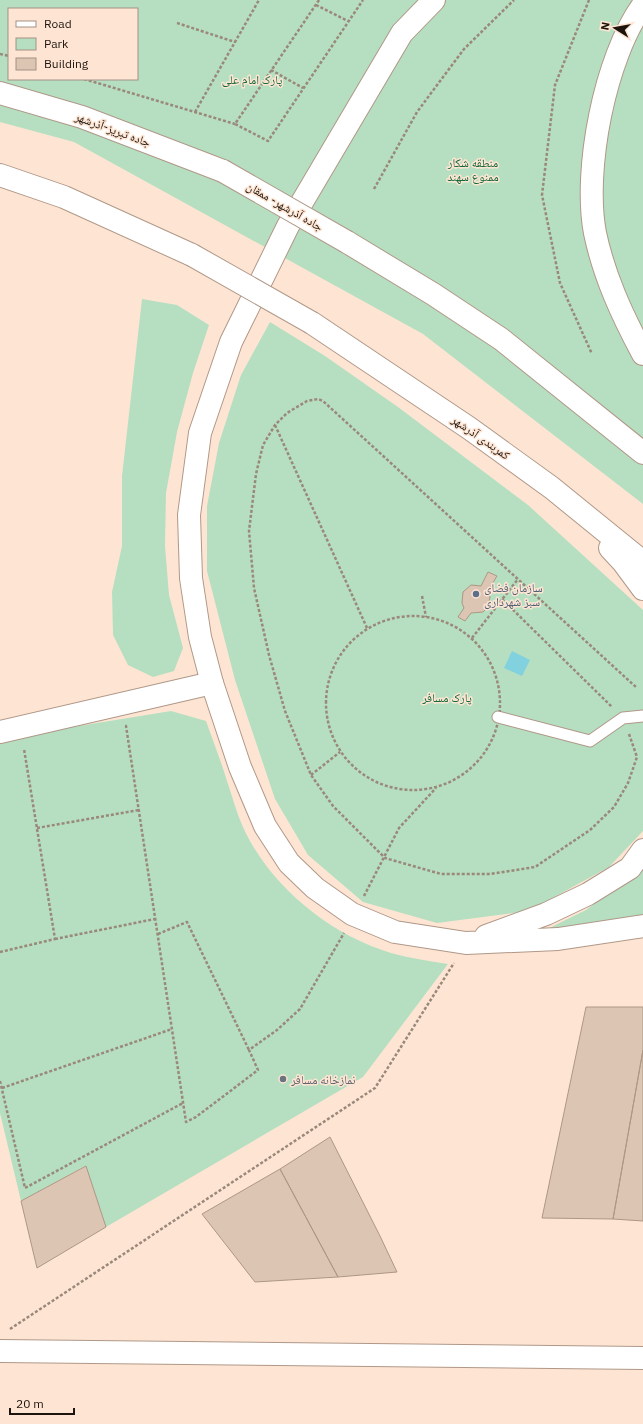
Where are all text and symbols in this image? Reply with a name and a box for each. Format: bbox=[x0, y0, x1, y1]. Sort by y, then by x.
legend bbox=[8, 8, 138, 80]
north arrow bbox=[595, 8, 635, 48]
text: Road bbox=[44, 16, 72, 31]
text: N bbox=[598, 21, 613, 31]
text: Park bbox=[44, 36, 69, 51]
text: Building bbox=[44, 56, 89, 71]
park label: پارک امام علی bbox=[222, 72, 283, 88]
street label: جاده تبریز-آذرشهر bbox=[72, 108, 153, 150]
park label: منطقه شکار ممنوع سهند bbox=[447, 155, 499, 185]
street label: جاده آذرشهر- ممقان bbox=[244, 178, 326, 234]
street label: کمربندی آذرشهر bbox=[448, 411, 513, 463]
place label: سازمان فضای سبز شهرداری bbox=[484, 580, 543, 609]
marker: سازمان فضای سبز شهرداری bbox=[471, 589, 481, 599]
park label: پارک مسافر bbox=[421, 690, 472, 705]
place label: نمازخانه مسافر bbox=[290, 1072, 356, 1087]
marker: نمازخانه مسافر bbox=[278, 1074, 288, 1084]
scale bar bbox=[10, 1390, 74, 1416]
text: 20 m bbox=[16, 1396, 44, 1411]

